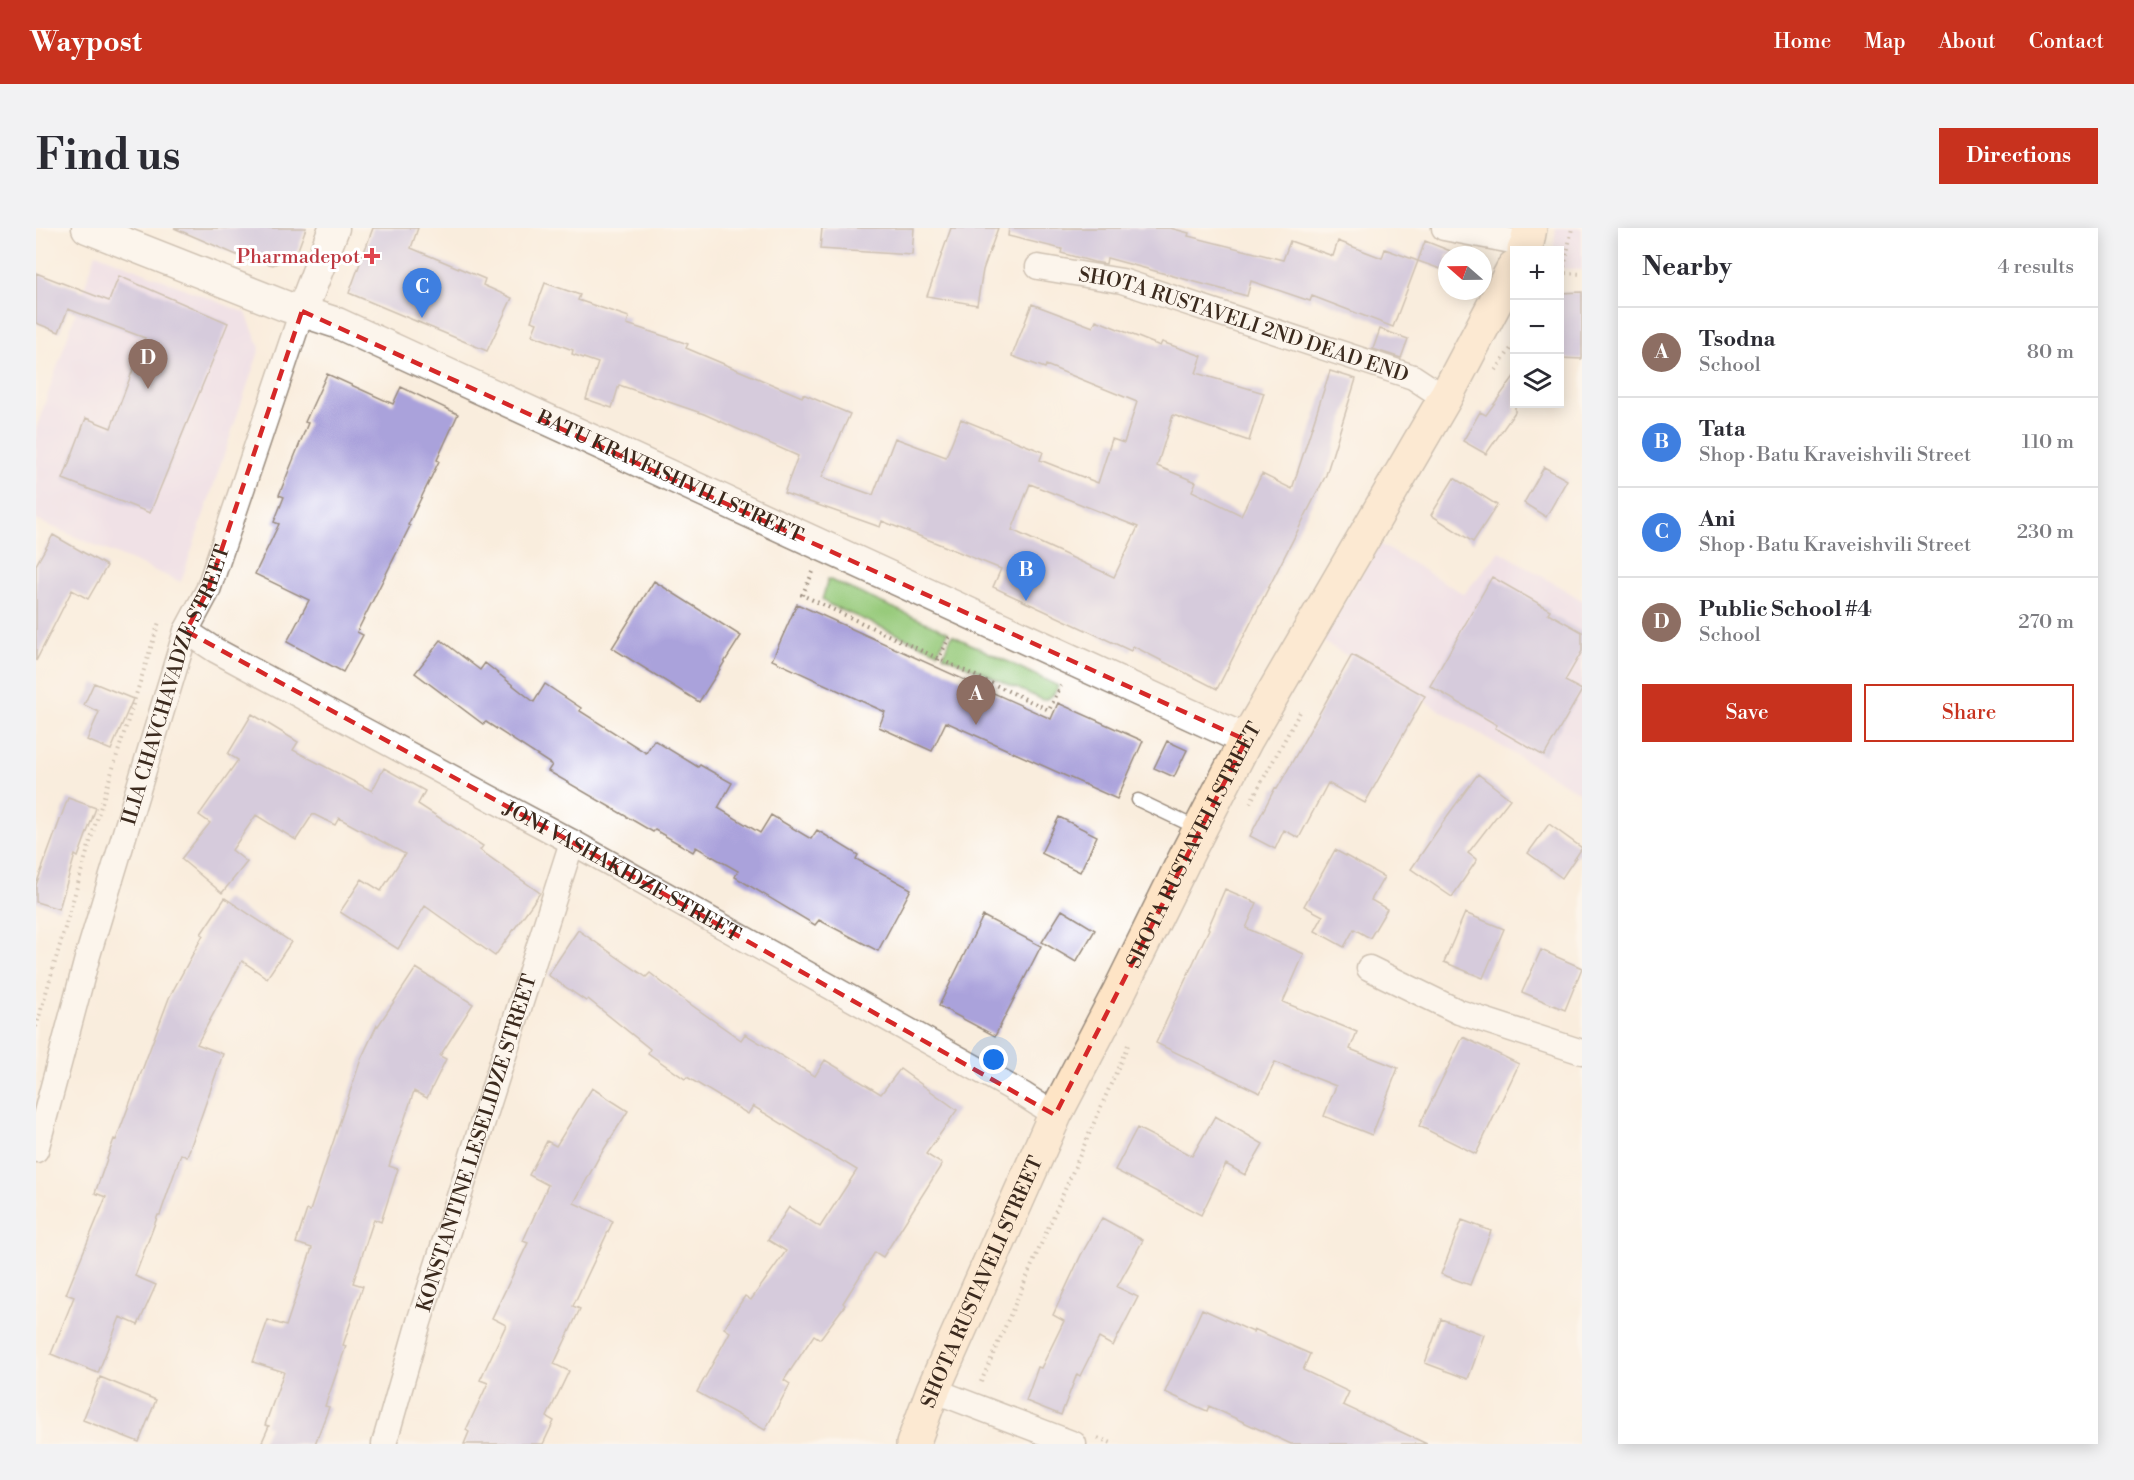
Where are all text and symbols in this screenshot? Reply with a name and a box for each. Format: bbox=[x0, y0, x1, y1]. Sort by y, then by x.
text: Waypost bbox=[30, 25, 142, 60]
text: Home bbox=[1774, 29, 1831, 55]
text: Map bbox=[1864, 29, 1906, 55]
text: About bbox=[1939, 29, 1996, 55]
text: Contact bbox=[2029, 29, 2104, 55]
button: Directions bbox=[1939, 128, 2098, 184]
text: Find us bbox=[36, 130, 180, 183]
place label: Pharmadepot bbox=[236, 245, 360, 270]
north arrow bbox=[1438, 246, 1492, 300]
map controls bbox=[1510, 246, 1564, 408]
button: + bbox=[1510, 246, 1564, 300]
marker: Pharmadepot bbox=[365, 249, 379, 263]
text: Nearby bbox=[1642, 251, 1732, 283]
text: 4 results bbox=[1997, 255, 2074, 280]
street label: SHOTA RUSTAVELI 2ND DEAD END bbox=[1077, 263, 1412, 389]
pin: C bbox=[402, 268, 442, 318]
button: − bbox=[1510, 300, 1564, 354]
text: Tsodna bbox=[1699, 326, 1775, 353]
pin: D bbox=[128, 340, 168, 389]
text: A bbox=[1654, 340, 1669, 365]
text: 80 m bbox=[2027, 340, 2074, 365]
text: School bbox=[1699, 353, 1761, 378]
button: layers bbox=[1510, 354, 1564, 408]
street label: BATU KRAVEISHVILI STREET bbox=[532, 405, 806, 549]
text: Tata bbox=[1699, 416, 1746, 443]
text: B bbox=[1654, 430, 1669, 455]
text: 110 m bbox=[2022, 430, 2074, 455]
text: Shop · Batu Kraveishvili Street bbox=[1699, 443, 1971, 468]
text: Ani bbox=[1699, 506, 1735, 533]
text: C bbox=[1654, 520, 1669, 545]
text: 230 m bbox=[2017, 520, 2074, 545]
text: Shop · Batu Kraveishvili Street bbox=[1699, 533, 1971, 558]
street label: ILIA CHAVCHAVADZE STREET bbox=[117, 542, 236, 828]
pin: B bbox=[1006, 552, 1046, 601]
text: Public School #4 bbox=[1699, 596, 1872, 623]
text: D bbox=[1654, 610, 1669, 635]
text: 270 m bbox=[2018, 610, 2074, 635]
text: School bbox=[1699, 623, 1761, 648]
pin: A bbox=[956, 676, 996, 725]
button: Save bbox=[1642, 684, 1852, 742]
button: Share bbox=[1864, 684, 2074, 742]
street label: SHOTA RUSTAVELI STREET bbox=[1122, 718, 1268, 973]
street label: JONI VASHAKIDZE STREET bbox=[498, 796, 745, 948]
street label: KONSTANTINE LESELIDZE STREET bbox=[412, 971, 543, 1315]
your location bbox=[979, 1045, 1008, 1074]
street label: SHOTA RUSTAVELI STREET bbox=[916, 1153, 1049, 1412]

